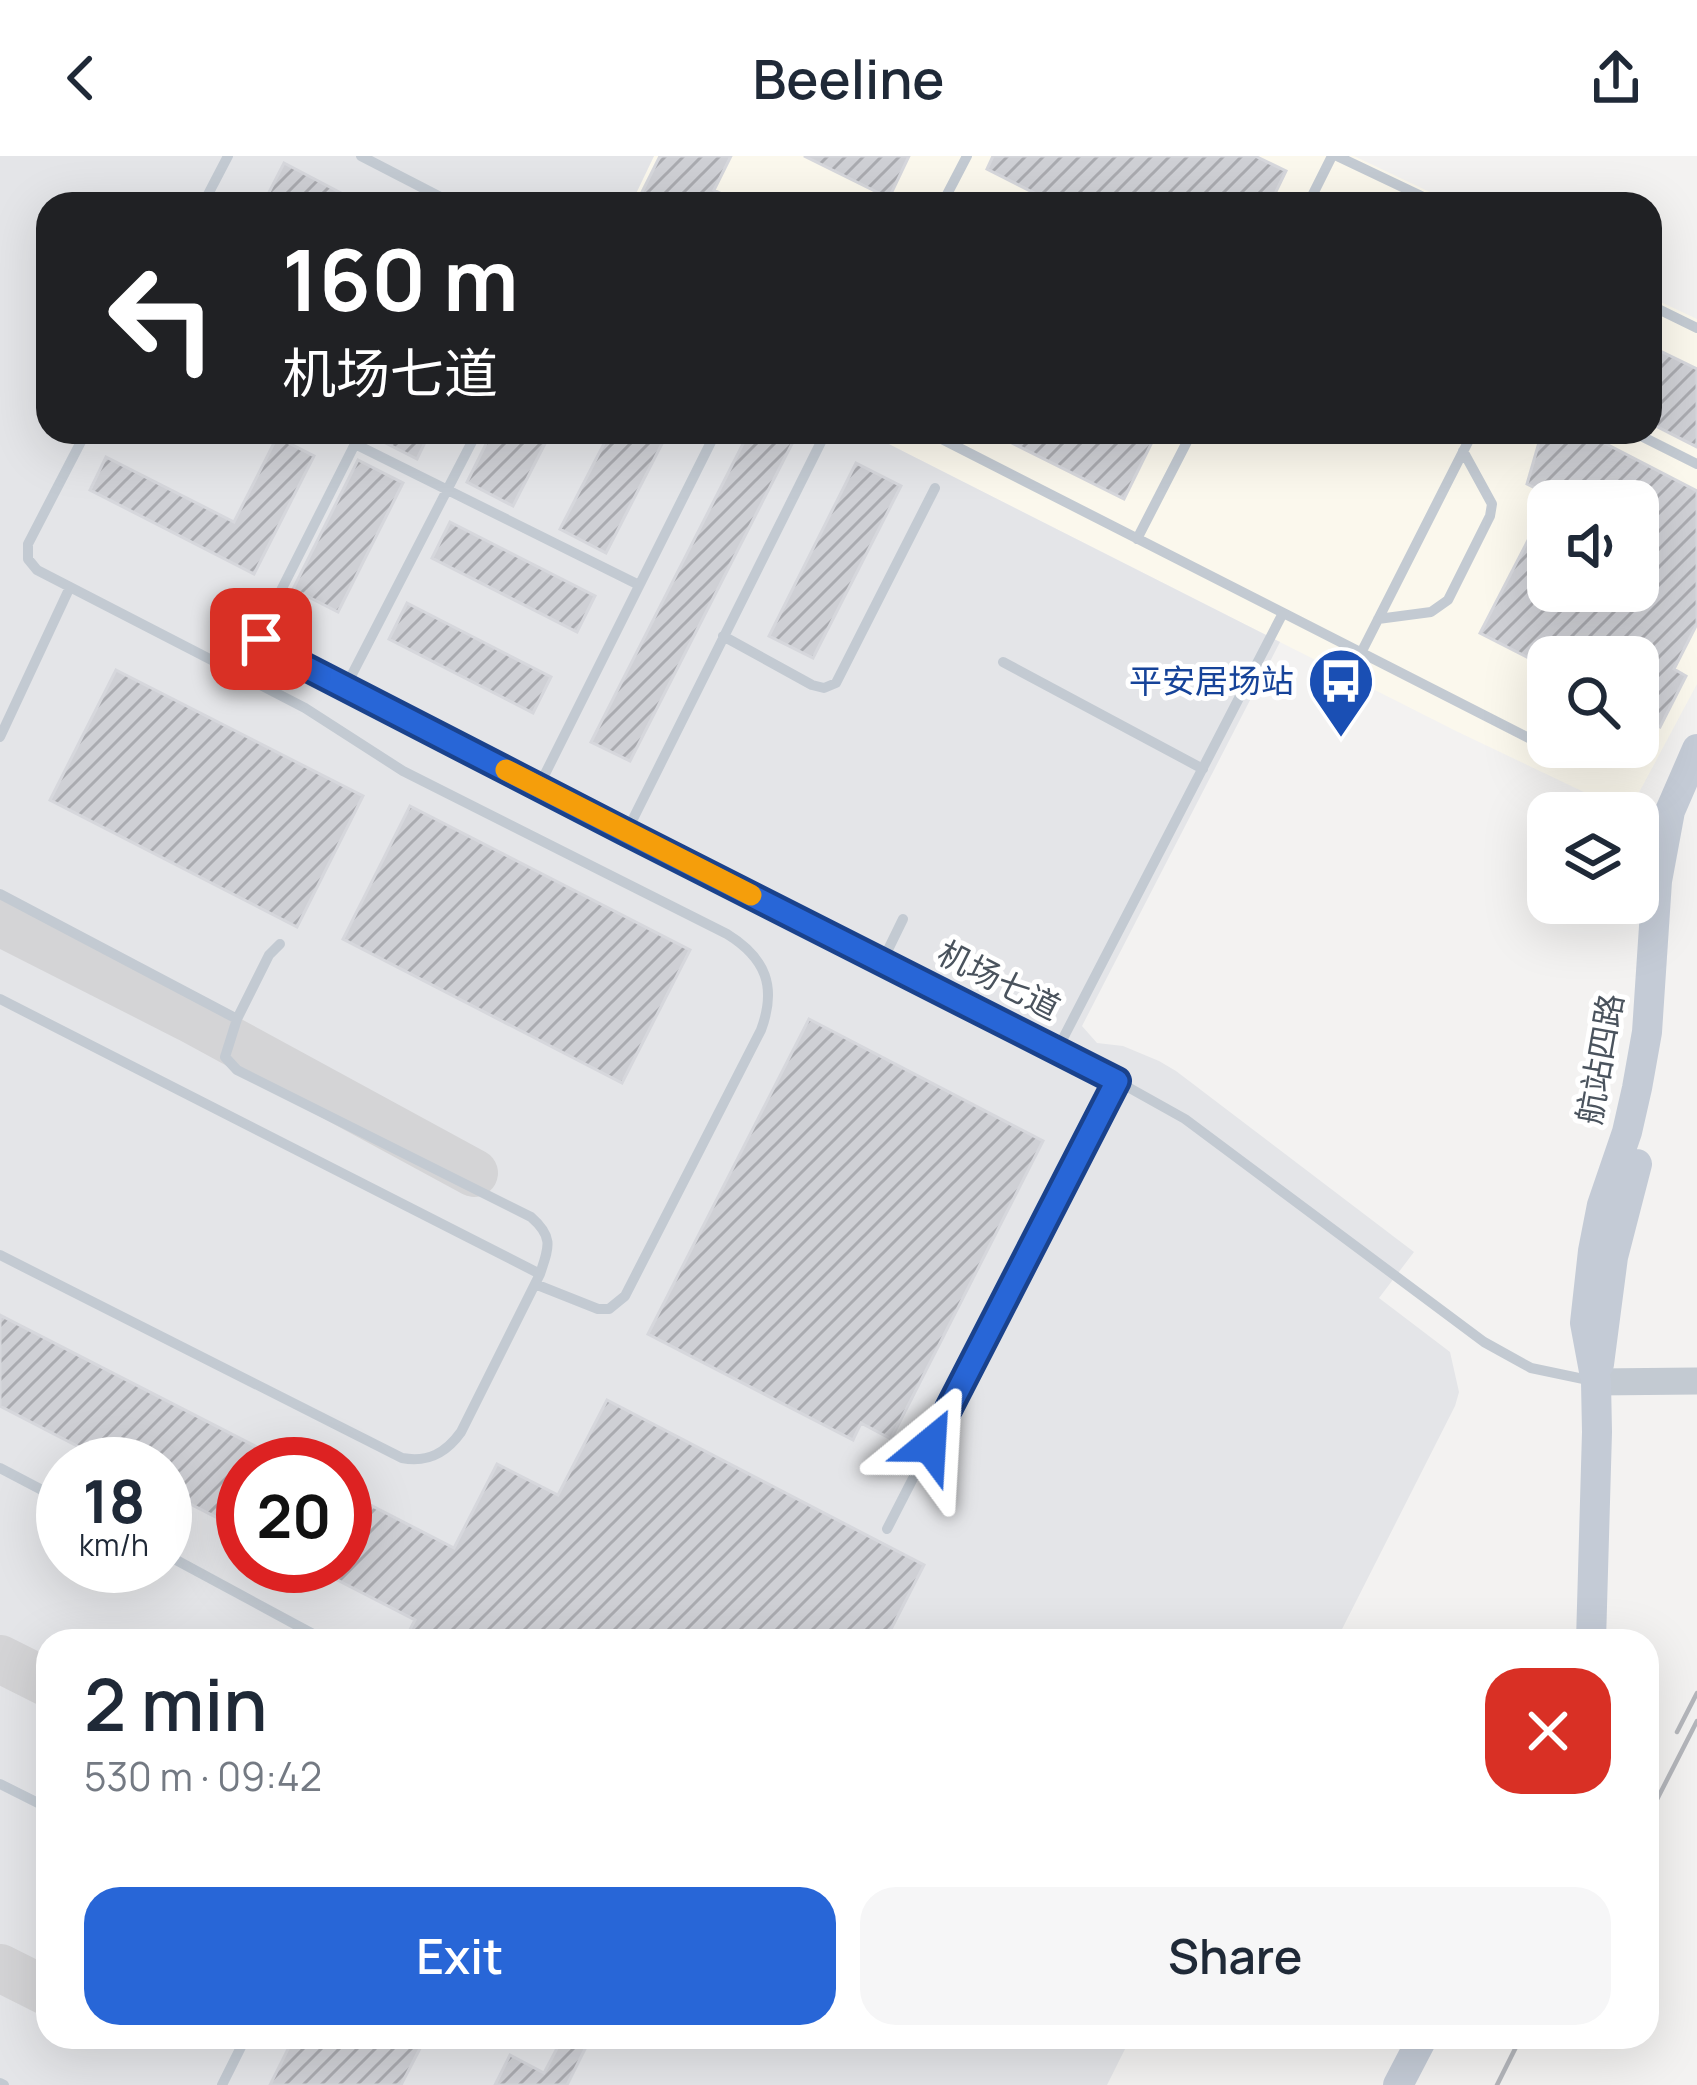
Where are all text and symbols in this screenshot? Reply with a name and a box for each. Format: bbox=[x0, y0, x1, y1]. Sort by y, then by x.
text: Beeline bbox=[753, 41, 944, 115]
icon: back bbox=[48, 45, 114, 111]
icon: share bbox=[1583, 45, 1649, 111]
text: 160 m bbox=[282, 221, 519, 336]
icon: left bbox=[84, 240, 240, 396]
text: 机场七道 bbox=[282, 335, 498, 409]
map controls bbox=[1527, 480, 1659, 924]
button: sound bbox=[1527, 480, 1659, 612]
pin bbox=[210, 588, 312, 690]
icon: arrive bbox=[228, 606, 294, 672]
button: search bbox=[1527, 636, 1659, 768]
bus stop icon: 平安居场站 bbox=[1306, 646, 1376, 740]
place label: 平安居场站 bbox=[1129, 658, 1294, 703]
button: layers bbox=[1527, 792, 1659, 924]
street label: 机场七道 bbox=[930, 930, 1068, 1030]
street label: 航站四路 bbox=[1566, 990, 1633, 1128]
position arrow bbox=[867, 1382, 993, 1508]
speed limit sign: 20 bbox=[216, 1437, 372, 1593]
text: 18 bbox=[82, 1459, 146, 1541]
text: km/h bbox=[79, 1524, 149, 1565]
text: 2 min bbox=[84, 1654, 268, 1753]
button: close bbox=[1485, 1668, 1611, 1794]
text: 530 m · 09:42 bbox=[84, 1749, 322, 1803]
button: Exit bbox=[84, 1887, 836, 2025]
button: Share bbox=[860, 1887, 1611, 2025]

